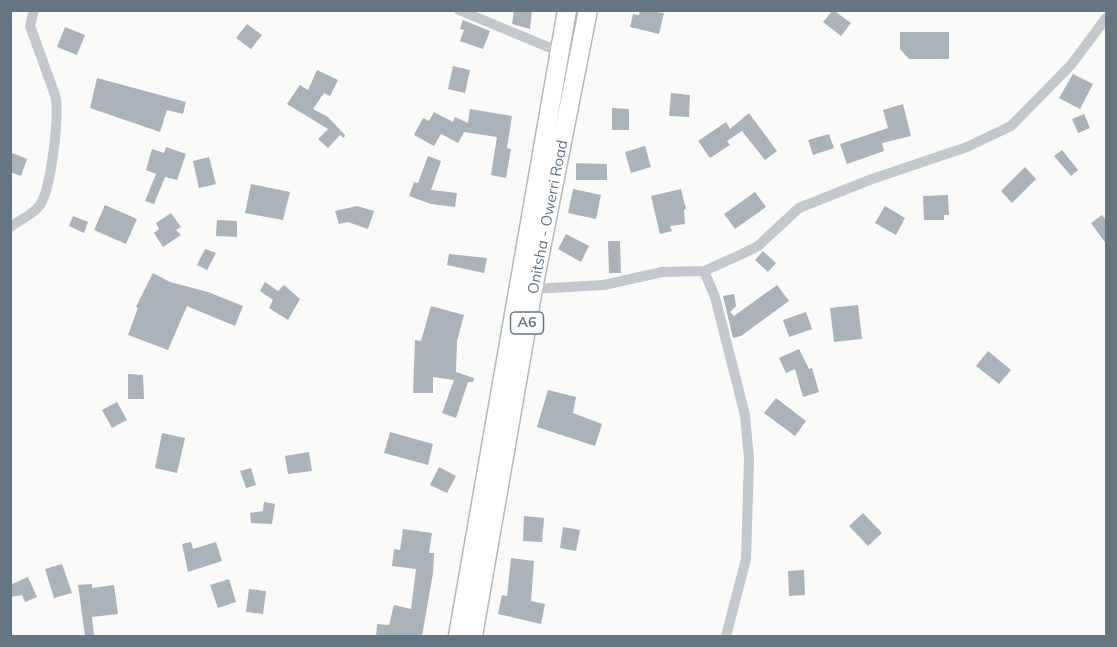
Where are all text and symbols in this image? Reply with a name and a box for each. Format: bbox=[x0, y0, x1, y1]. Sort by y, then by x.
street label: Onitsha - Owerri Road bbox=[524, 138, 572, 296]
road number: A6 bbox=[510, 312, 544, 334]

